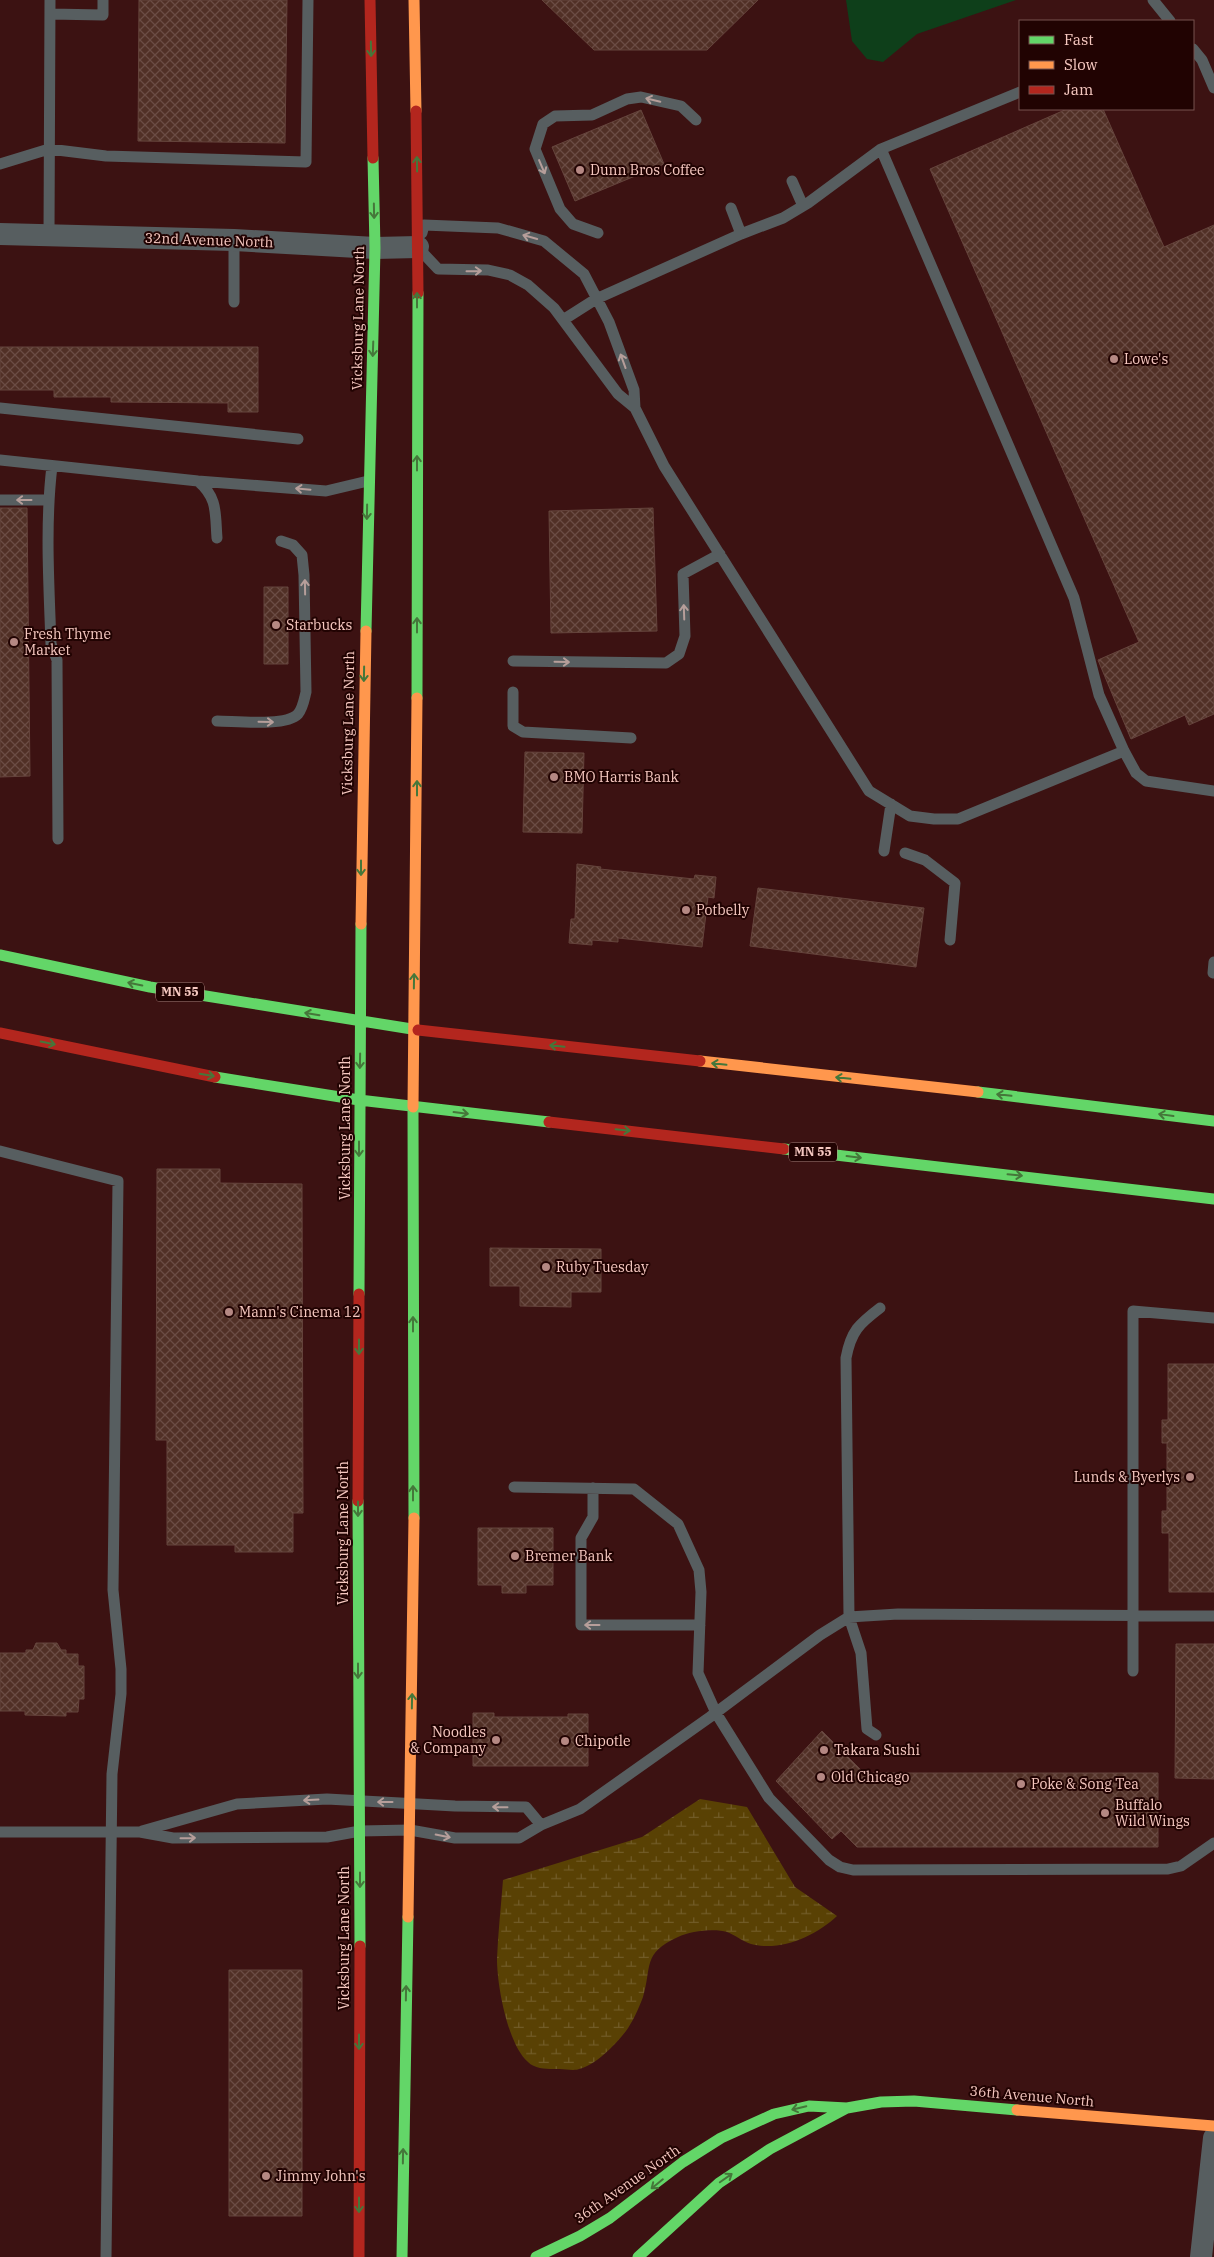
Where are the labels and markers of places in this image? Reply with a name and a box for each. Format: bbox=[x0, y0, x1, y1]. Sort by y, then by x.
place label: Dunn Bros Coffee bbox=[590, 161, 705, 179]
marker: Dunn Bros Coffee bbox=[574, 164, 586, 176]
place label: Lowe's bbox=[1124, 350, 1168, 368]
marker: Lowe's bbox=[1108, 353, 1120, 365]
place label: Starbucks bbox=[286, 616, 352, 634]
marker: Starbucks bbox=[270, 619, 282, 631]
place label: Fresh Thyme Market bbox=[24, 625, 111, 659]
marker: Fresh Thyme Market bbox=[8, 636, 20, 648]
place label: BMO Harris Bank bbox=[564, 768, 679, 786]
marker: BMO Harris Bank bbox=[548, 771, 560, 783]
place label: Potbelly bbox=[696, 901, 750, 919]
marker: Potbelly bbox=[680, 904, 692, 916]
place label: Ruby Tuesday bbox=[556, 1258, 649, 1276]
marker: Ruby Tuesday bbox=[540, 1261, 552, 1273]
place label: Mann's Cinema 12 bbox=[239, 1303, 361, 1321]
marker: Mann's Cinema 12 bbox=[223, 1306, 235, 1318]
place label: Lunds & Byerlys bbox=[1074, 1468, 1180, 1486]
marker: Lunds & Byerlys bbox=[1184, 1471, 1196, 1483]
place label: Bremer Bank bbox=[525, 1547, 613, 1565]
marker: Bremer Bank bbox=[509, 1550, 521, 1562]
place label: Noodles & Company bbox=[410, 1723, 487, 1757]
place label: Chipotle bbox=[575, 1732, 631, 1750]
marker: Noodles & Company bbox=[490, 1734, 502, 1746]
marker: Chipotle bbox=[559, 1735, 571, 1747]
place label: Takara Sushi bbox=[834, 1741, 920, 1759]
marker: Takara Sushi bbox=[818, 1744, 830, 1756]
place label: Old Chicago bbox=[831, 1768, 910, 1786]
marker: Old Chicago bbox=[815, 1771, 827, 1783]
place label: Poke & Song Tea bbox=[1031, 1775, 1139, 1793]
marker: Poke & Song Tea bbox=[1015, 1778, 1027, 1790]
place label: Buffalo Wild Wings bbox=[1115, 1796, 1190, 1830]
marker: Buffalo Wild Wings bbox=[1099, 1807, 1111, 1819]
place label: Jimmy John's bbox=[276, 2167, 366, 2185]
marker: Jimmy John's bbox=[260, 2170, 272, 2182]

